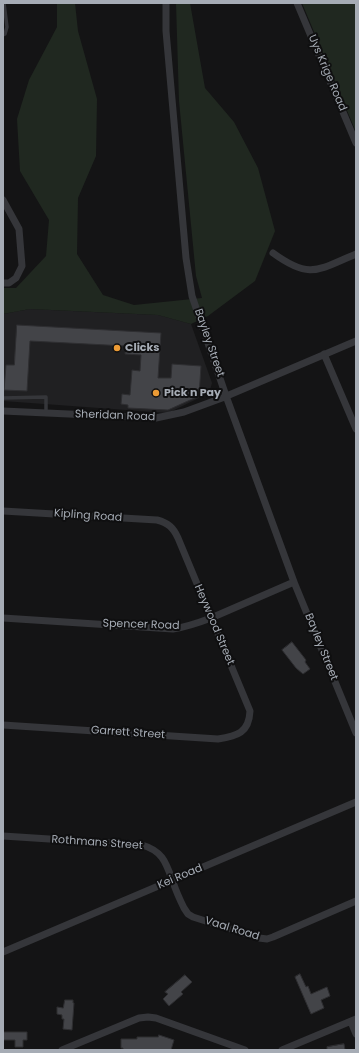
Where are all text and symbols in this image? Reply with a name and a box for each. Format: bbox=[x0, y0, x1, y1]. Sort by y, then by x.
street label: Uys Krige Road bbox=[305, 33, 349, 113]
street label: Bayley Street bbox=[191, 307, 227, 379]
place label: Clicks bbox=[125, 341, 159, 355]
marker: Clicks bbox=[112, 343, 122, 353]
place label: Pick n Pay bbox=[164, 386, 221, 400]
marker: Pick n Pay bbox=[151, 388, 161, 398]
street label: Sheridan Road bbox=[75, 408, 155, 424]
street label: Kipling Road bbox=[54, 507, 122, 525]
street label: Heywood Street bbox=[191, 583, 237, 667]
street label: Bayley Street bbox=[302, 612, 340, 682]
street label: Spencer Road bbox=[102, 617, 180, 633]
street label: Garrett Street bbox=[91, 724, 165, 742]
street label: Rothmans Street bbox=[51, 833, 143, 853]
street label: Kei Road bbox=[155, 862, 205, 892]
street label: Vaal Road bbox=[203, 914, 261, 944]

